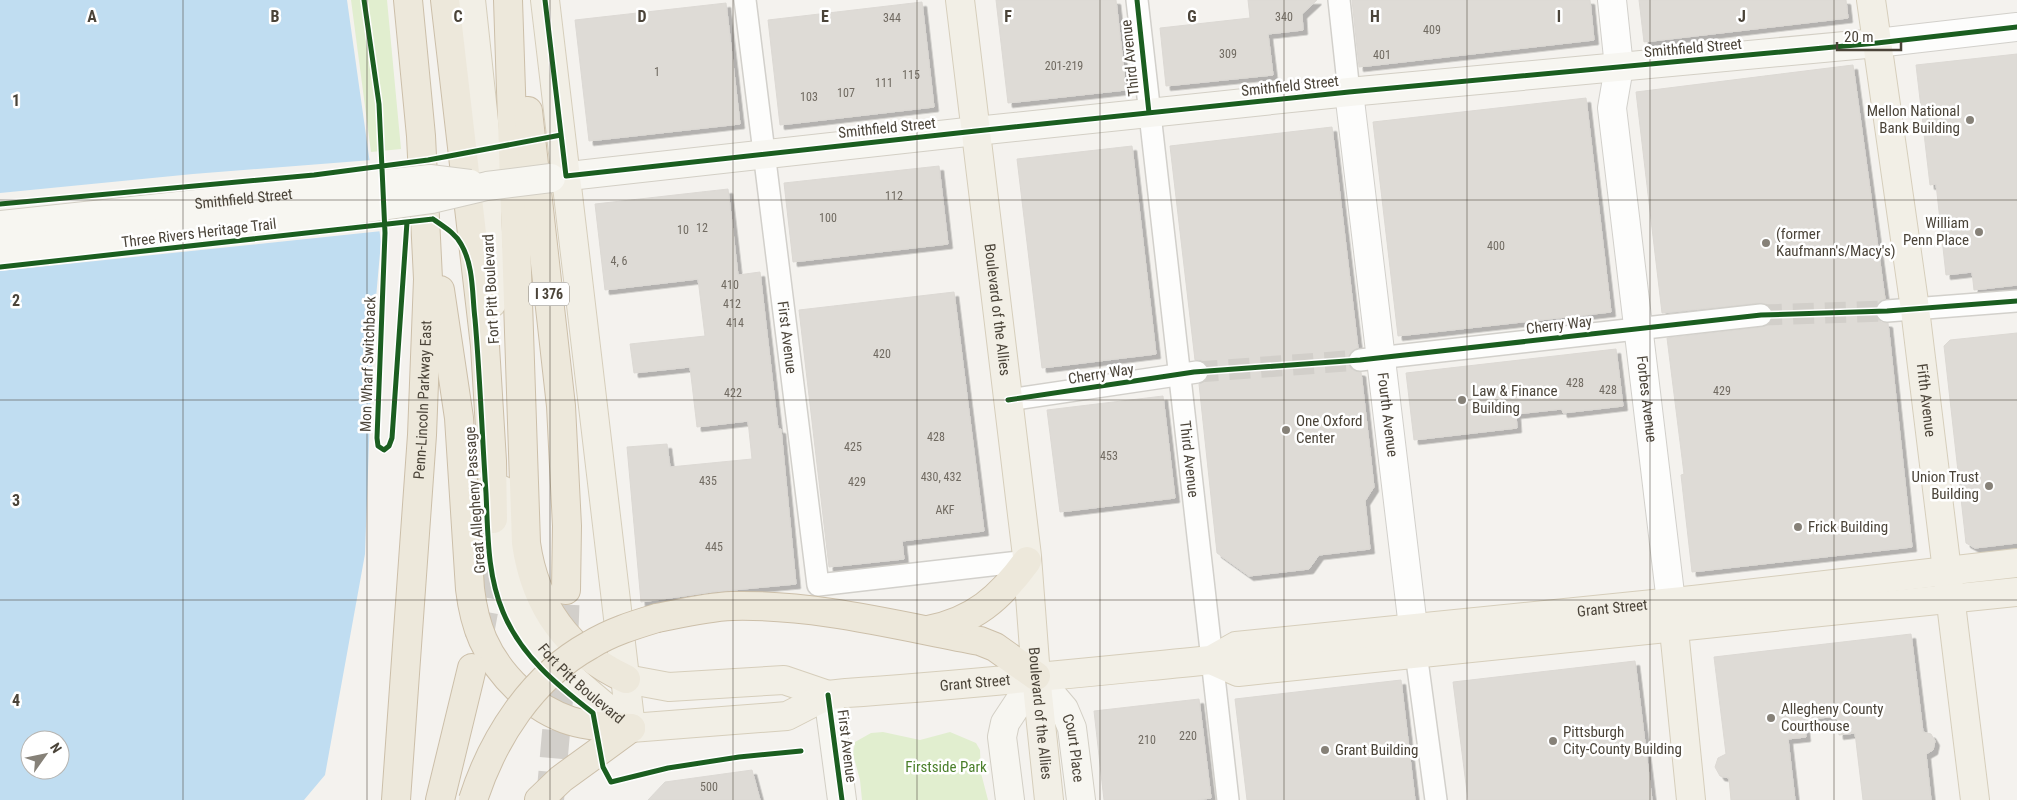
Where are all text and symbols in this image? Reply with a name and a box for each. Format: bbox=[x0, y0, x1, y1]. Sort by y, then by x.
text: A bbox=[87, 7, 97, 26]
text: B bbox=[271, 7, 280, 26]
text: C bbox=[453, 7, 463, 26]
text: D bbox=[637, 7, 647, 26]
text: E bbox=[821, 7, 829, 26]
text: F bbox=[1004, 7, 1012, 26]
text: G bbox=[1187, 7, 1197, 26]
text: H bbox=[1370, 7, 1380, 26]
text: I bbox=[1557, 7, 1561, 26]
text: J bbox=[1738, 7, 1746, 26]
house number: 340 bbox=[1275, 10, 1293, 24]
house number: 344 bbox=[883, 11, 901, 25]
street label: Third Avenue bbox=[1117, 19, 1143, 97]
scale bar bbox=[1837, 20, 1901, 52]
house number: 409 bbox=[1423, 23, 1441, 37]
text: 20 m bbox=[1844, 28, 1874, 46]
street label: Smithfield Street bbox=[1643, 35, 1743, 61]
house number: 309 bbox=[1219, 47, 1237, 61]
house number: 401 bbox=[1373, 48, 1391, 62]
house number: 201-219 bbox=[1045, 59, 1083, 73]
house number: 1 bbox=[654, 65, 660, 79]
house number: 115 bbox=[902, 68, 920, 82]
street label: Smithfield Street bbox=[1240, 72, 1340, 100]
house number: 111 bbox=[875, 76, 893, 90]
house number: 107 bbox=[837, 86, 855, 100]
house number: 103 bbox=[800, 90, 818, 104]
text: 1 bbox=[12, 91, 20, 110]
place label: Mellon National Bank Building bbox=[1867, 102, 1960, 137]
street label: Smithfield Street bbox=[837, 114, 937, 142]
marker: Mellon National Bank Building bbox=[1964, 114, 1976, 126]
street label: Smithfield Street bbox=[194, 185, 293, 213]
house number: 112 bbox=[885, 189, 903, 203]
house number: 100 bbox=[819, 211, 837, 225]
place label: William Penn Place bbox=[1903, 214, 1969, 249]
street label: Three Rivers Heritage Trail bbox=[121, 215, 277, 251]
house number: 12 bbox=[696, 221, 708, 235]
house number: 10 bbox=[677, 223, 689, 237]
place label: (former Kaufmann's/Macy's) bbox=[1776, 225, 1896, 260]
marker: William Penn Place bbox=[1973, 226, 1985, 238]
street label: Fort Pitt Boulevard bbox=[479, 234, 503, 344]
marker: (former Kaufmann's/Macy's) bbox=[1760, 237, 1772, 249]
house number: 400 bbox=[1487, 239, 1505, 253]
street label: Boulevard of the Allies bbox=[980, 243, 1014, 377]
house number: 4, 6 bbox=[611, 254, 628, 268]
house number: 410 bbox=[721, 278, 739, 292]
road number: I 376 bbox=[529, 282, 569, 306]
text: 2 bbox=[12, 291, 20, 310]
street label: Mon Wharf Switchback bbox=[357, 295, 379, 432]
house number: 412 bbox=[723, 297, 741, 311]
street label: First Avenue bbox=[774, 300, 801, 375]
street label: Cherry Way bbox=[1525, 312, 1593, 338]
house number: 414 bbox=[726, 316, 744, 330]
street label: Penn-Lincoln Parkway East bbox=[410, 320, 435, 480]
house number: 420 bbox=[873, 347, 891, 361]
street label: Forbes Avenue bbox=[1633, 355, 1661, 443]
street label: Cherry Way bbox=[1067, 360, 1135, 388]
street label: Fifth Avenue bbox=[1913, 362, 1940, 438]
street label: Fourth Avenue bbox=[1374, 371, 1402, 458]
house number: 428 bbox=[1566, 376, 1584, 390]
place label: Law & Finance Building bbox=[1472, 382, 1557, 417]
house number: 428 bbox=[1599, 383, 1617, 397]
house number: 429 bbox=[1713, 384, 1731, 398]
house number: 422 bbox=[724, 386, 742, 400]
marker: Law & Finance Building bbox=[1456, 394, 1468, 406]
place label: One Oxford Center bbox=[1296, 412, 1363, 447]
street label: Third Avenue bbox=[1176, 420, 1203, 498]
marker: One Oxford Center bbox=[1280, 424, 1292, 436]
street label: Great Allegheny Passage bbox=[461, 426, 489, 574]
house number: 428 bbox=[927, 430, 945, 444]
house number: 425 bbox=[844, 440, 862, 454]
house number: 453 bbox=[1100, 449, 1118, 463]
place label: Union Trust Building bbox=[1912, 468, 1979, 503]
house number: 430, 432 bbox=[921, 470, 961, 484]
house number: 435 bbox=[699, 474, 717, 488]
house number: 429 bbox=[848, 475, 866, 489]
marker: Union Trust Building bbox=[1983, 480, 1995, 492]
text: 3 bbox=[12, 491, 20, 510]
house number: AKF bbox=[935, 503, 955, 517]
place label: Frick Building bbox=[1808, 518, 1888, 536]
marker: Frick Building bbox=[1792, 521, 1804, 533]
house number: 445 bbox=[705, 540, 723, 554]
street label: Grant Street bbox=[1576, 596, 1648, 621]
street label: Fort Pitt Boulevard bbox=[534, 640, 628, 728]
street label: Boulevard of the Allies bbox=[1025, 647, 1056, 781]
street label: Grant Street bbox=[939, 671, 1011, 695]
text: 4 bbox=[12, 691, 20, 710]
place label: Allegheny County Courthouse bbox=[1781, 700, 1883, 735]
street label: First Avenue bbox=[834, 709, 860, 783]
street label: Court Place bbox=[1058, 711, 1088, 783]
marker: Allegheny County Courthouse bbox=[1765, 712, 1777, 724]
place label: Pittsburgh City-County Building bbox=[1563, 723, 1682, 758]
house number: 220 bbox=[1179, 729, 1197, 743]
north arrow bbox=[20, 730, 70, 780]
house number: 210 bbox=[1138, 733, 1156, 747]
marker: Pittsburgh City-County Building bbox=[1547, 735, 1559, 747]
text: N bbox=[47, 740, 65, 756]
place label: Grant Building bbox=[1335, 741, 1418, 759]
marker: Grant Building bbox=[1319, 744, 1331, 756]
park label: Firstside Park bbox=[905, 758, 987, 776]
house number: 500 bbox=[700, 780, 718, 794]

